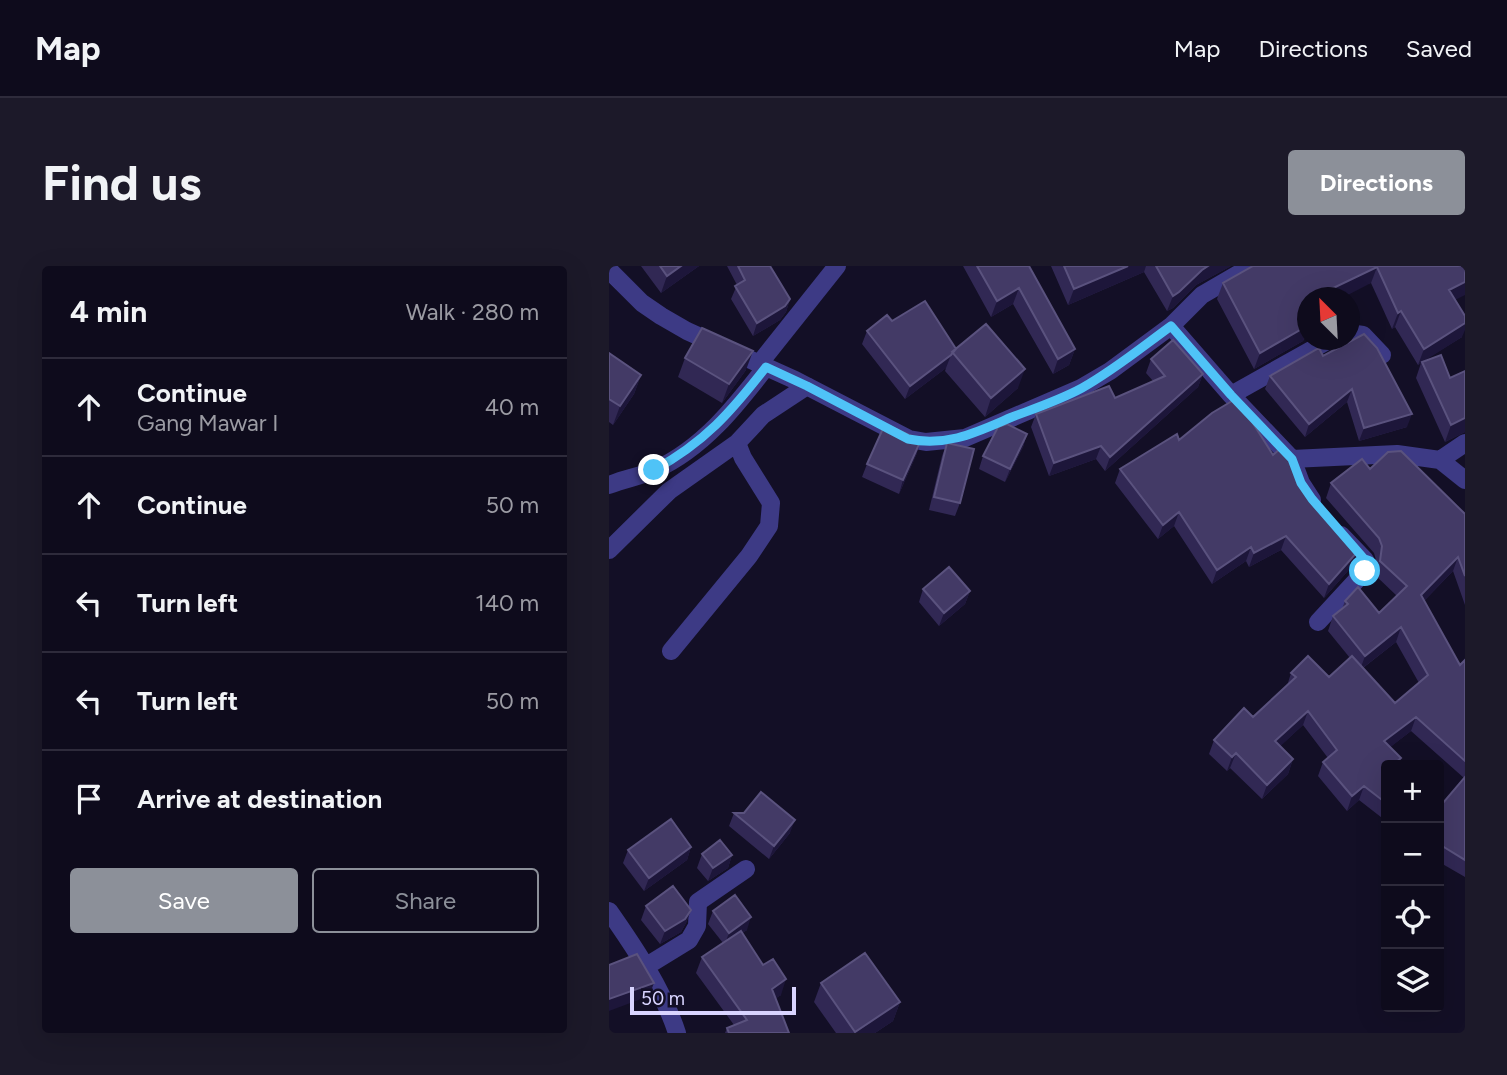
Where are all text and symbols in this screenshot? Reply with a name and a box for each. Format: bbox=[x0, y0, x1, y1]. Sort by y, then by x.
text: Map bbox=[35, 29, 101, 68]
text: Map bbox=[1174, 34, 1220, 63]
text: Directions bbox=[1258, 34, 1368, 63]
text: Saved bbox=[1406, 34, 1472, 63]
button: Directions bbox=[1288, 150, 1465, 215]
text: Find us bbox=[42, 153, 201, 212]
north arrow bbox=[1297, 287, 1360, 350]
text: 4 min bbox=[70, 293, 147, 330]
text: Walk · 280 m bbox=[406, 298, 539, 326]
text: Continue bbox=[137, 377, 247, 409]
icon: ahead bbox=[70, 388, 108, 426]
text: 40 m bbox=[485, 393, 539, 421]
text: Gang Mawar I bbox=[137, 409, 278, 437]
route end bbox=[638, 454, 669, 485]
icon: ahead bbox=[70, 486, 108, 524]
text: Continue bbox=[137, 489, 247, 521]
text: 50 m bbox=[486, 491, 539, 519]
route start bbox=[1349, 555, 1380, 586]
icon: left bbox=[70, 584, 108, 622]
text: Turn left bbox=[137, 587, 238, 619]
text: 140 m bbox=[475, 589, 539, 617]
icon: left bbox=[70, 682, 108, 720]
text: Turn left bbox=[137, 685, 238, 717]
text: 50 m bbox=[486, 687, 539, 715]
map controls bbox=[1381, 760, 1444, 1012]
button: + bbox=[1381, 760, 1444, 823]
icon: arrive bbox=[70, 780, 108, 818]
text: Arrive at destination bbox=[137, 783, 382, 815]
button: − bbox=[1381, 823, 1444, 886]
button: Save bbox=[70, 868, 298, 933]
button: Share bbox=[312, 868, 539, 933]
button: locate bbox=[1381, 886, 1444, 949]
button: layers bbox=[1381, 949, 1444, 1012]
scale bar bbox=[630, 984, 796, 1016]
text: 50 m bbox=[641, 987, 685, 1010]

